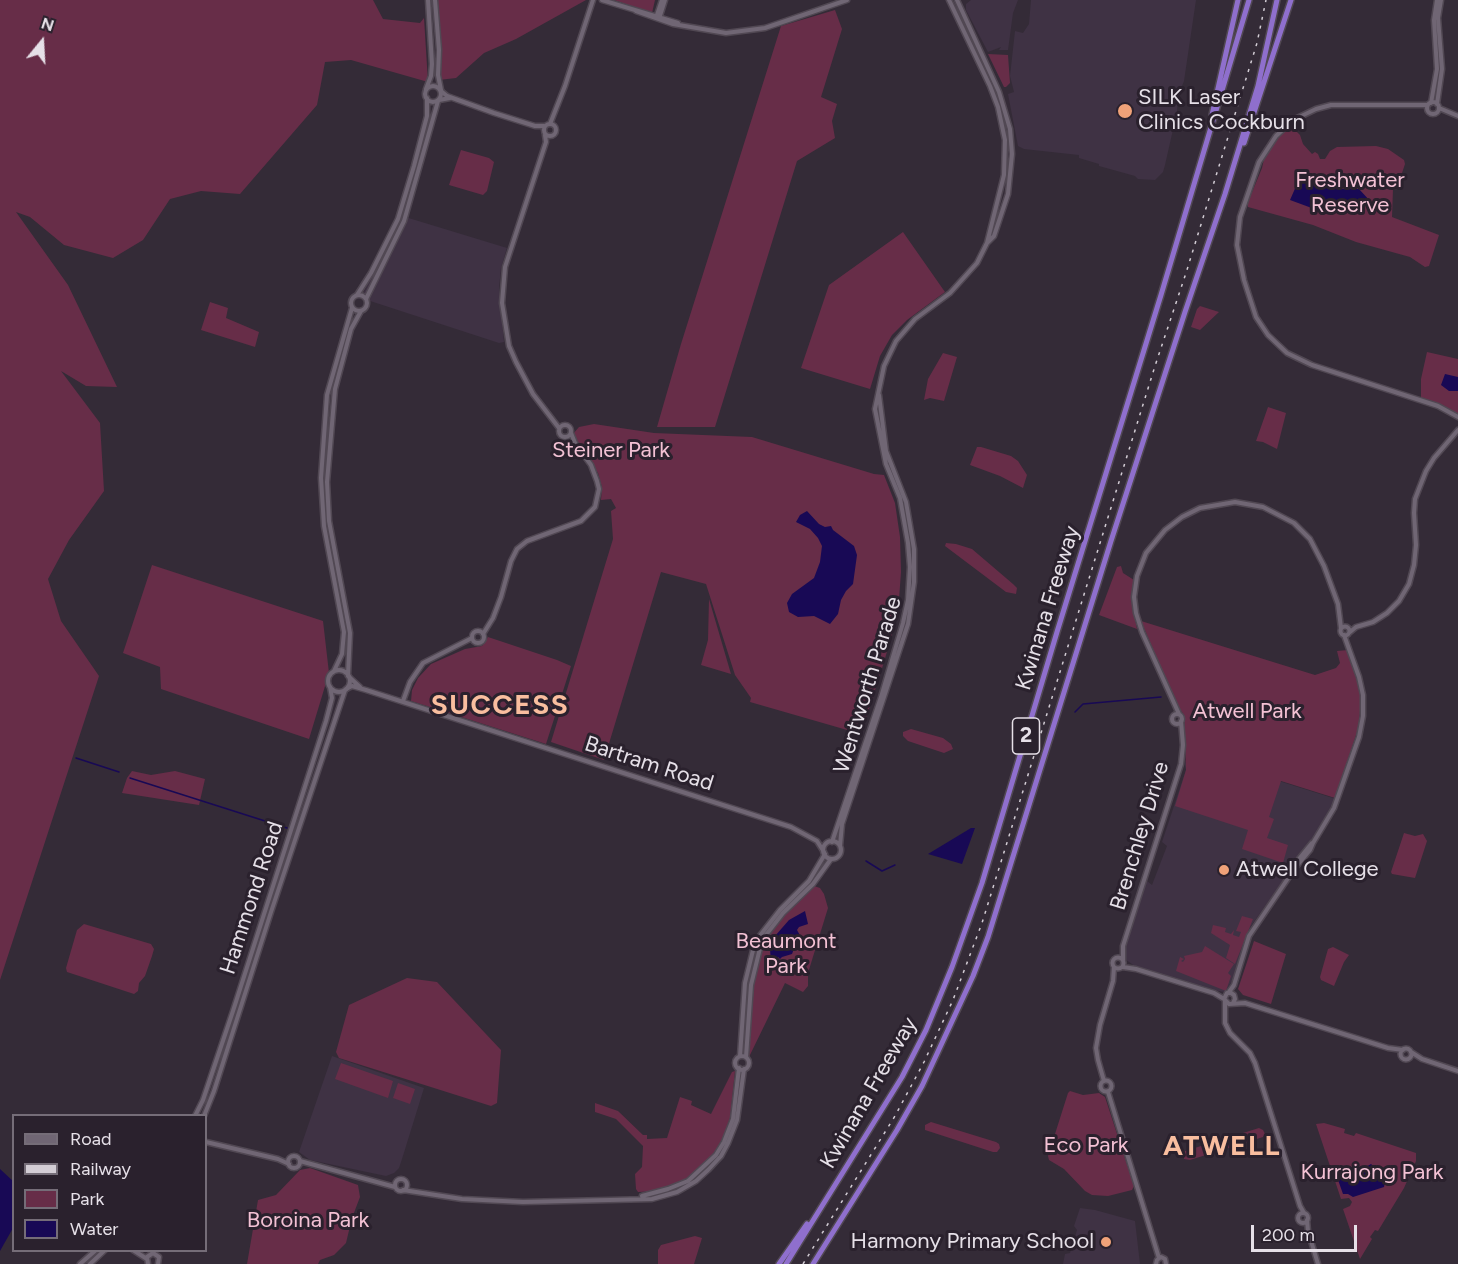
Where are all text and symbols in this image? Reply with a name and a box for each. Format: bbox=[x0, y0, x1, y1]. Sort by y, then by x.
north arrow bbox=[12, 12, 72, 72]
text: N bbox=[39, 13, 57, 35]
place label: SILK Laser Clinics Cockburn bbox=[1138, 85, 1305, 136]
marker: SILK Laser Clinics Cockburn bbox=[1116, 102, 1134, 120]
park label: Freshwater Reserve bbox=[1295, 168, 1405, 220]
park label: Steiner Park bbox=[552, 438, 670, 464]
street label: Kwinana Freeway bbox=[1010, 523, 1086, 693]
street label: Wentworth Parade bbox=[829, 593, 907, 777]
district label: SUCCESS bbox=[431, 689, 569, 723]
park label: Atwell Park bbox=[1192, 699, 1302, 725]
road number: 2 bbox=[1012, 718, 1040, 754]
street label: Bartram Road bbox=[581, 731, 717, 797]
street label: Brenchley Drive bbox=[1105, 759, 1175, 913]
street label: Hammond Road bbox=[215, 818, 289, 978]
place label: Atwell College bbox=[1236, 857, 1379, 883]
marker: Atwell College bbox=[1217, 863, 1231, 877]
park label: Beaumont Park bbox=[735, 929, 837, 980]
street label: Kwinana Freeway bbox=[815, 1013, 923, 1173]
legend bbox=[12, 1114, 207, 1252]
text: Road bbox=[70, 1128, 111, 1150]
district label: ATWELL bbox=[1163, 1130, 1281, 1164]
park label: Eco Park bbox=[1044, 1133, 1128, 1159]
text: Railway bbox=[70, 1158, 131, 1180]
park label: Kurrajong Park bbox=[1301, 1160, 1443, 1186]
text: Park bbox=[70, 1188, 104, 1210]
park label: Boroina Park bbox=[247, 1208, 369, 1234]
scale bar bbox=[1254, 1213, 1360, 1251]
text: Water bbox=[70, 1218, 118, 1240]
text: 200 m bbox=[1262, 1224, 1315, 1246]
place label: Harmony Primary School bbox=[851, 1229, 1094, 1255]
marker: Harmony Primary School bbox=[1099, 1235, 1113, 1249]

